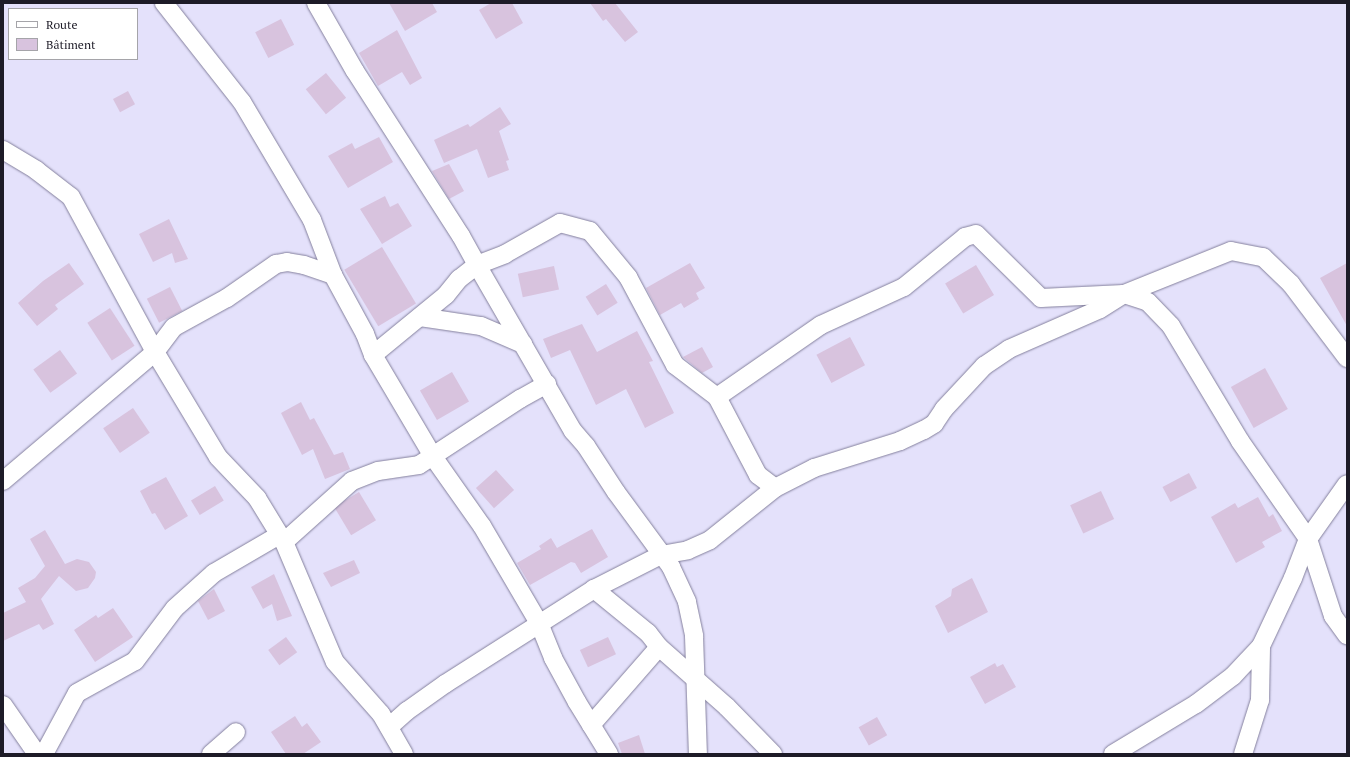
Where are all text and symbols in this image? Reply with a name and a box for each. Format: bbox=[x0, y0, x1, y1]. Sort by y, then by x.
legend bbox=[8, 8, 138, 60]
text: Route bbox=[46, 17, 77, 32]
text: Bâtiment bbox=[46, 37, 95, 52]

